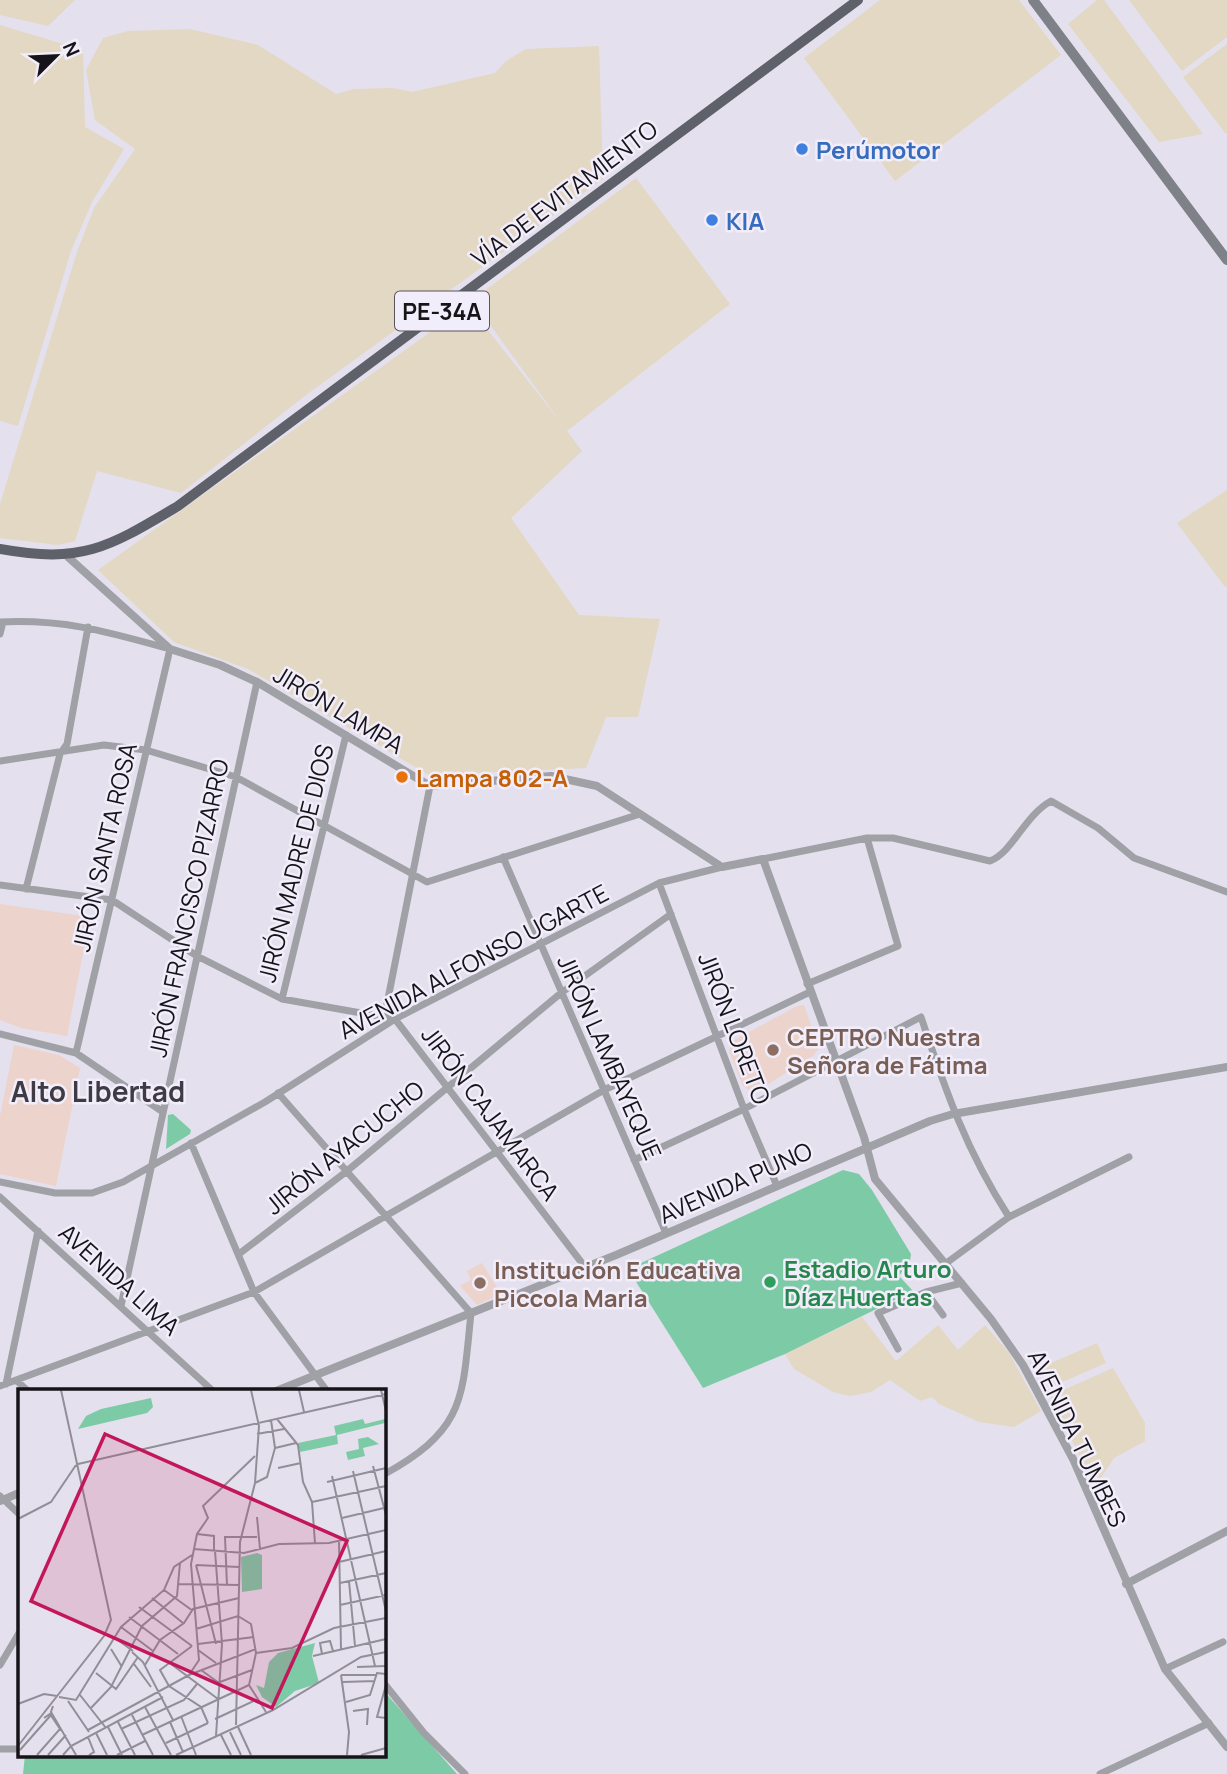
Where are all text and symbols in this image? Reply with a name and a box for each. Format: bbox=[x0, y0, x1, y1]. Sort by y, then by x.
north arrow bbox=[21, 21, 91, 91]
text: N bbox=[57, 38, 86, 61]
street label: VÍA DE EVITAMIENTO bbox=[464, 112, 664, 274]
place label: Perúmotor bbox=[816, 133, 941, 166]
marker: Perúmotor bbox=[794, 141, 810, 157]
place label: KIA bbox=[726, 204, 764, 237]
marker: KIA bbox=[704, 212, 720, 228]
road number: PE-34A bbox=[395, 292, 489, 330]
street label: JIRÓN LAMPA bbox=[268, 657, 410, 761]
street label: JIRÓN SANTA ROSA bbox=[64, 739, 144, 955]
street label: JIRÓN MADRE DE DIOS bbox=[249, 741, 341, 985]
street label: JIRÓN FRANCISCO PIZARRO bbox=[140, 756, 236, 1060]
place label: Lampa 802-A bbox=[416, 761, 568, 794]
marker: Lampa 802-A bbox=[394, 769, 410, 785]
street label: AVENIDA ALFONSO UGARTE bbox=[332, 876, 614, 1046]
street label: JIRÓN LORETO bbox=[691, 947, 779, 1109]
street label: JIRÓN LAMBAYEQUE bbox=[550, 949, 670, 1165]
street label: JIRÓN CAJAMARCA bbox=[415, 1019, 567, 1207]
place label: CEPTRO Nuestra Señora de Fátima bbox=[787, 1020, 987, 1081]
marker: CEPTRO Nuestra Señora de Fátima bbox=[765, 1042, 781, 1058]
district label: Alto Libertad bbox=[11, 1072, 185, 1110]
street label: JIRÓN AYACUCHO bbox=[258, 1073, 430, 1221]
street label: AVENIDA PUNO bbox=[653, 1133, 817, 1231]
street label: AVENIDA LIMA bbox=[52, 1216, 188, 1342]
place label: Estadio Arturo Díaz Huertas bbox=[784, 1252, 952, 1313]
place label: Institución Educativa Piccola Maria bbox=[494, 1253, 741, 1314]
marker: Estadio Arturo Díaz Huertas bbox=[762, 1274, 778, 1290]
marker: Institución Educativa Piccola Maria bbox=[472, 1275, 488, 1291]
street label: AVENIDA TUMBES bbox=[1021, 1344, 1135, 1532]
inset map bbox=[18, 1389, 385, 1756]

